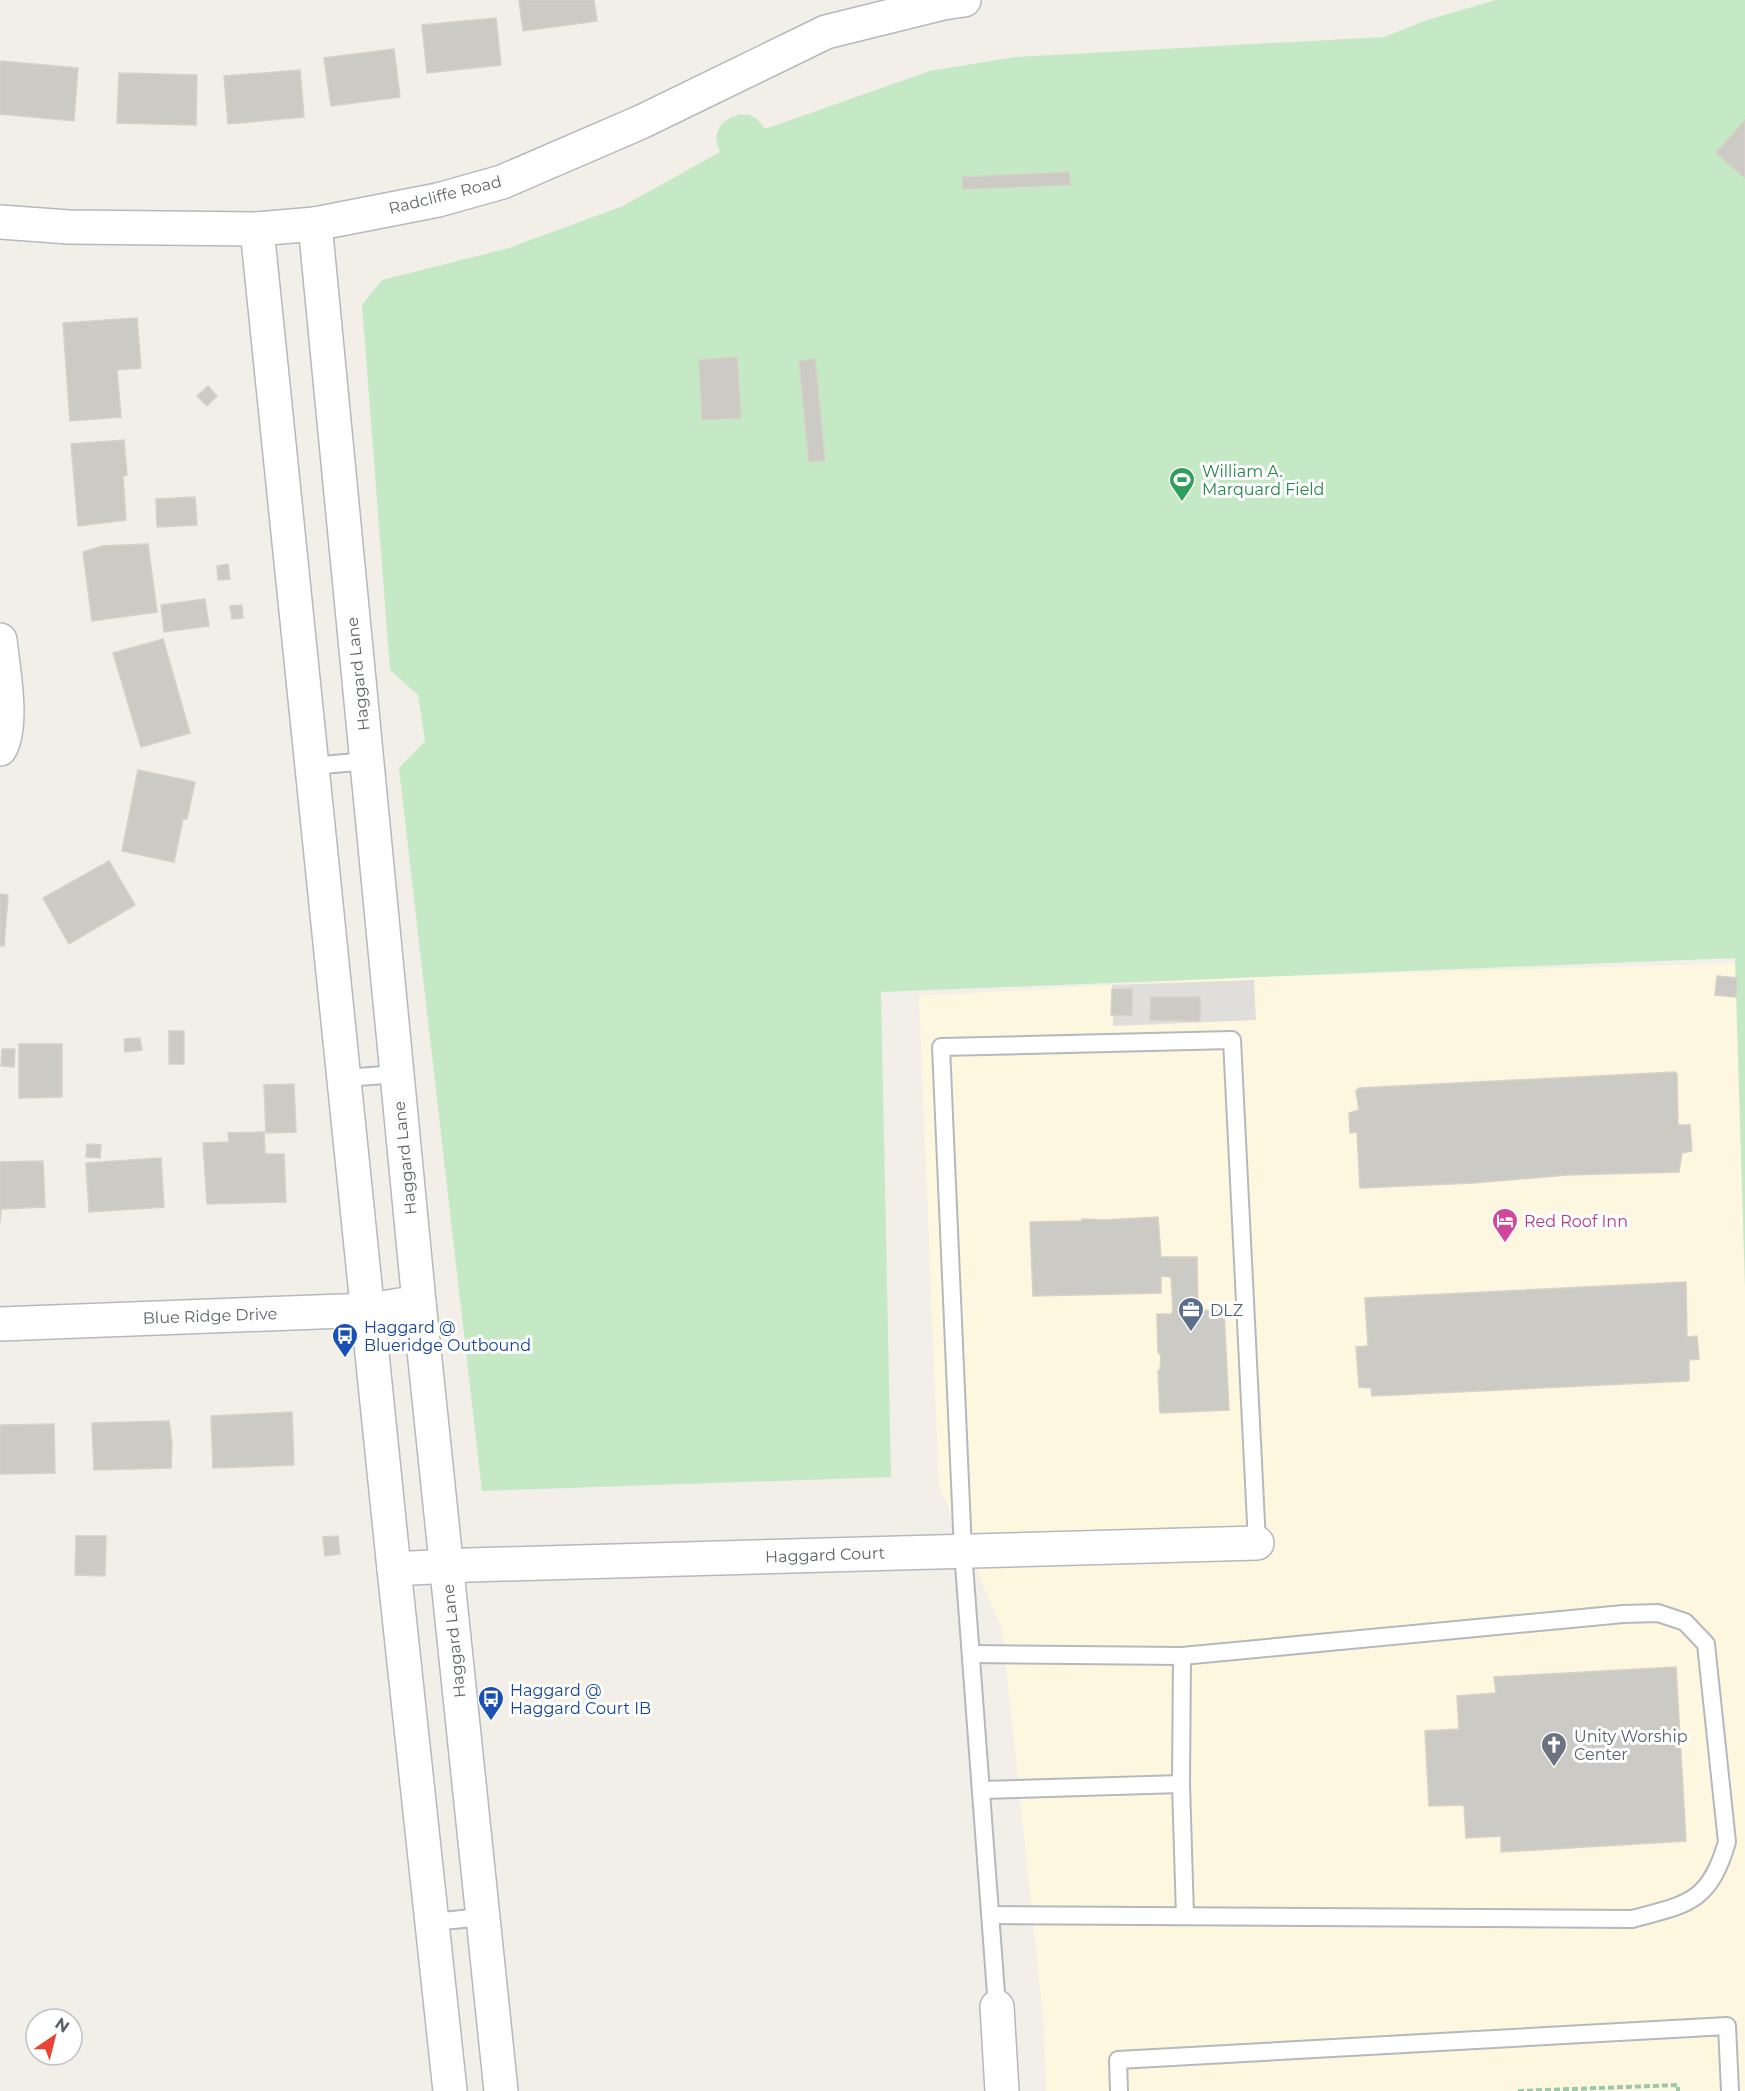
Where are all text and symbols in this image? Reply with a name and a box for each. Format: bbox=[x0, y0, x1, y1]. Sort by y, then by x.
street label: Radcliffe Road bbox=[387, 172, 503, 218]
place label: William A. Marquard Field bbox=[1202, 462, 1324, 499]
sports icon: William A. Marquard Field bbox=[1167, 465, 1197, 503]
street label: Haggard Lane bbox=[343, 616, 373, 732]
street label: Haggard Lane bbox=[390, 1100, 420, 1216]
hotel icon: Red Roof Inn bbox=[1490, 1206, 1520, 1244]
place label: Red Roof Inn bbox=[1524, 1212, 1628, 1231]
office icon: DLZ bbox=[1176, 1295, 1206, 1333]
place label: DLZ bbox=[1210, 1301, 1243, 1320]
street label: Blue Ridge Drive bbox=[142, 1304, 278, 1328]
place label: Haggard @ Blueridge Outbound bbox=[364, 1318, 531, 1355]
bus stop icon: Haggard @ Blueridge Outbound bbox=[330, 1321, 360, 1359]
street label: Haggard Court bbox=[765, 1543, 886, 1567]
street label: Haggard Lane bbox=[439, 1583, 469, 1699]
place label: Haggard @ Haggard Court IB bbox=[510, 1681, 651, 1718]
bus stop icon: Haggard @ Haggard Court IB bbox=[476, 1684, 506, 1722]
place label: Unity Worship Center bbox=[1574, 1727, 1688, 1764]
church icon: Unity Worship Center bbox=[1539, 1730, 1569, 1768]
north arrow bbox=[24, 2007, 84, 2067]
text: N bbox=[52, 2014, 73, 2037]

